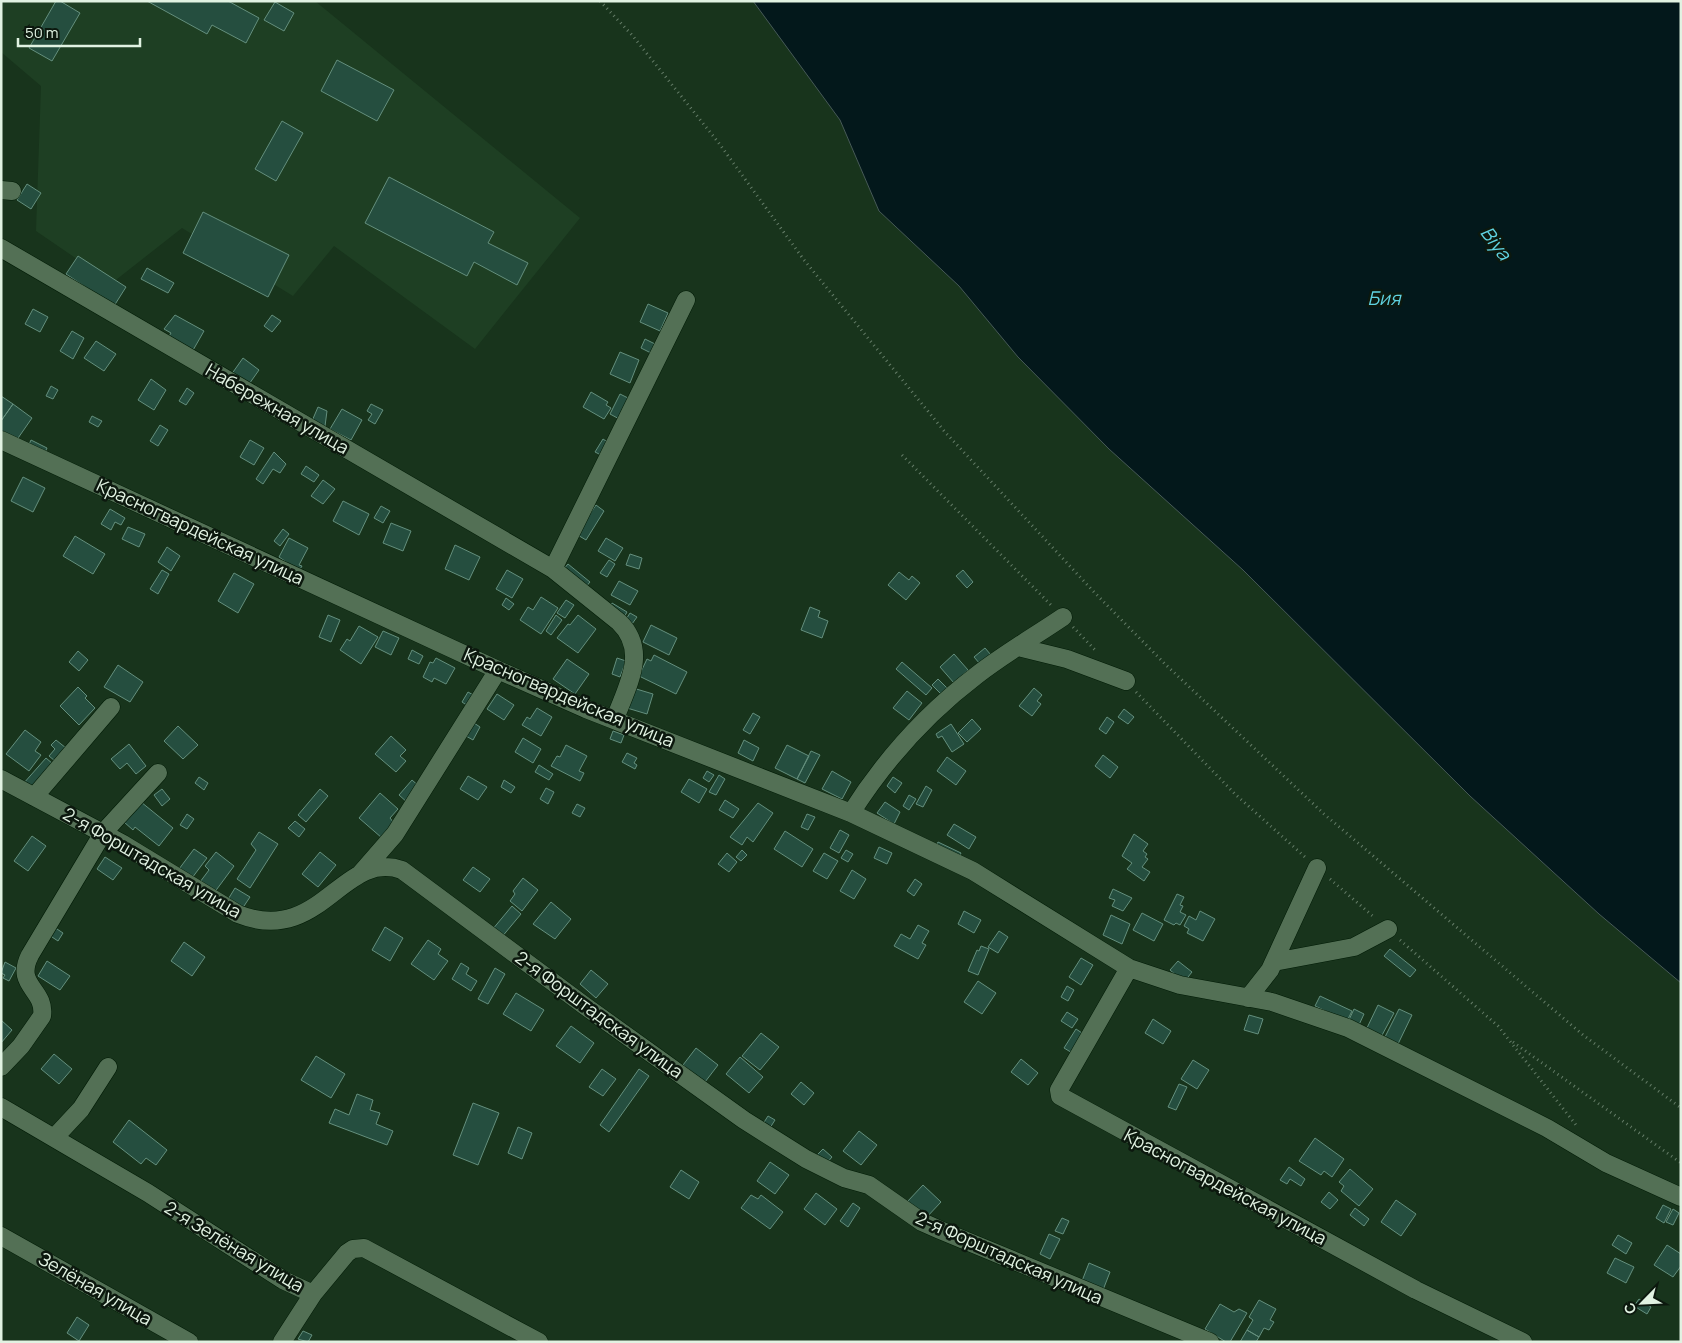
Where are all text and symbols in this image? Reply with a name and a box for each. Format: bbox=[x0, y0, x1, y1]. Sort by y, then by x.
scale bar bbox=[18, 15, 140, 47]
text: 50 m bbox=[25, 22, 59, 43]
water label: Biya bbox=[1475, 221, 1518, 266]
water label: Бия bbox=[1368, 285, 1402, 311]
street label: Набережная улица bbox=[201, 357, 354, 459]
street label: Красногвардейская улица bbox=[93, 472, 308, 590]
street label: Красногвардейская улица bbox=[461, 642, 678, 752]
street label: 2-я Форштадская улица bbox=[59, 801, 246, 923]
street label: 2-я Форштадская улица bbox=[511, 945, 688, 1083]
street label: Красногвардейская улица bbox=[1120, 1122, 1331, 1250]
street label: 2-я Зелёная улица bbox=[160, 1195, 309, 1297]
street label: 2-я Форштадская улица bbox=[912, 1205, 1107, 1309]
street label: Зелёная улица bbox=[34, 1246, 157, 1330]
north arrow bbox=[1617, 1278, 1667, 1328]
text: С bbox=[1619, 1300, 1640, 1317]

